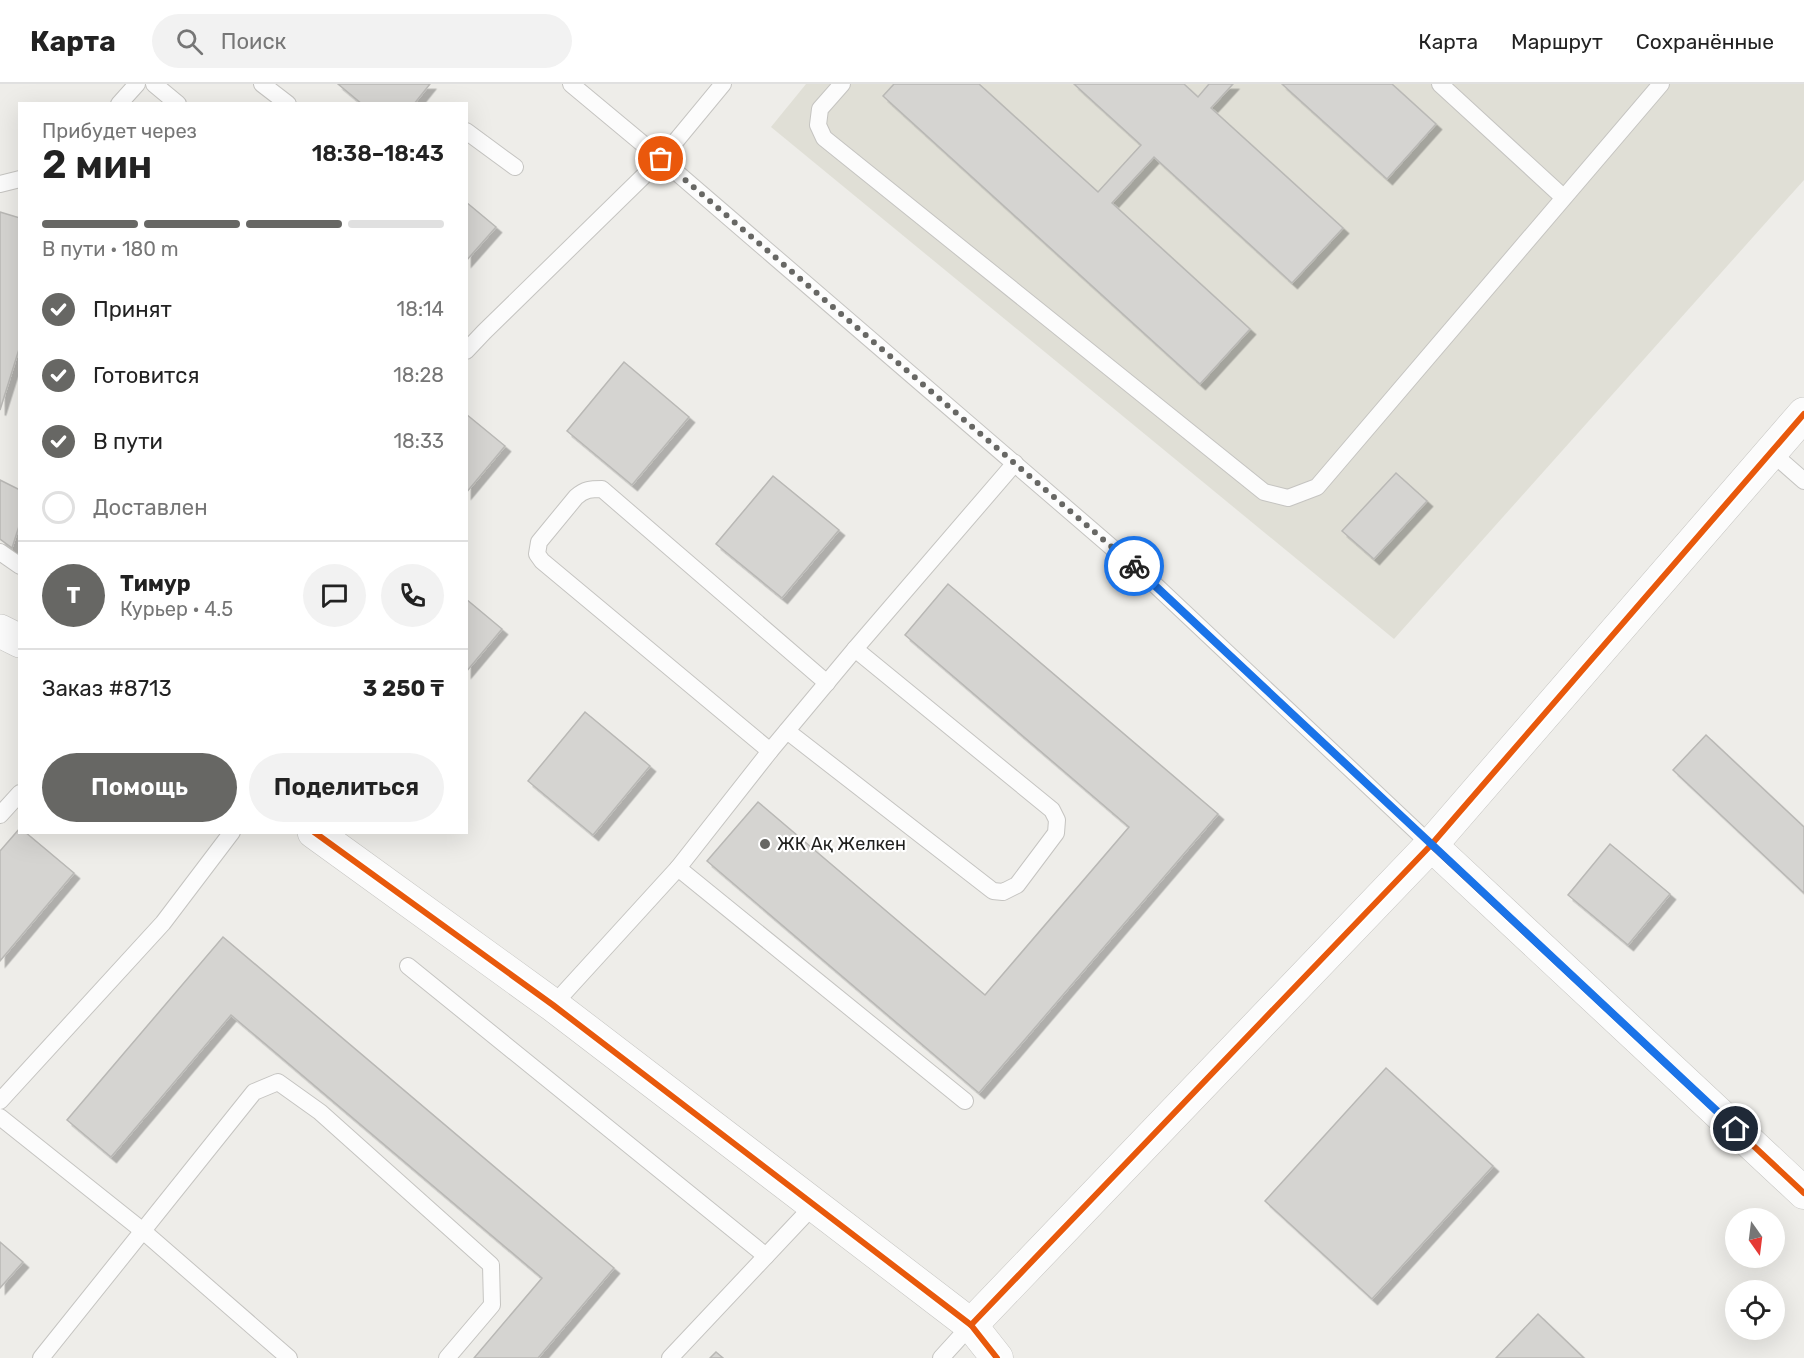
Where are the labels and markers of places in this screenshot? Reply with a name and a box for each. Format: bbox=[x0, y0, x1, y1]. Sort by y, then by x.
pin bbox=[635, 133, 686, 184]
place label: ЖК Ақ Желкен bbox=[777, 833, 906, 855]
marker: ЖК Ақ Желкен bbox=[758, 837, 772, 851]
pin bbox=[1710, 1103, 1761, 1154]

